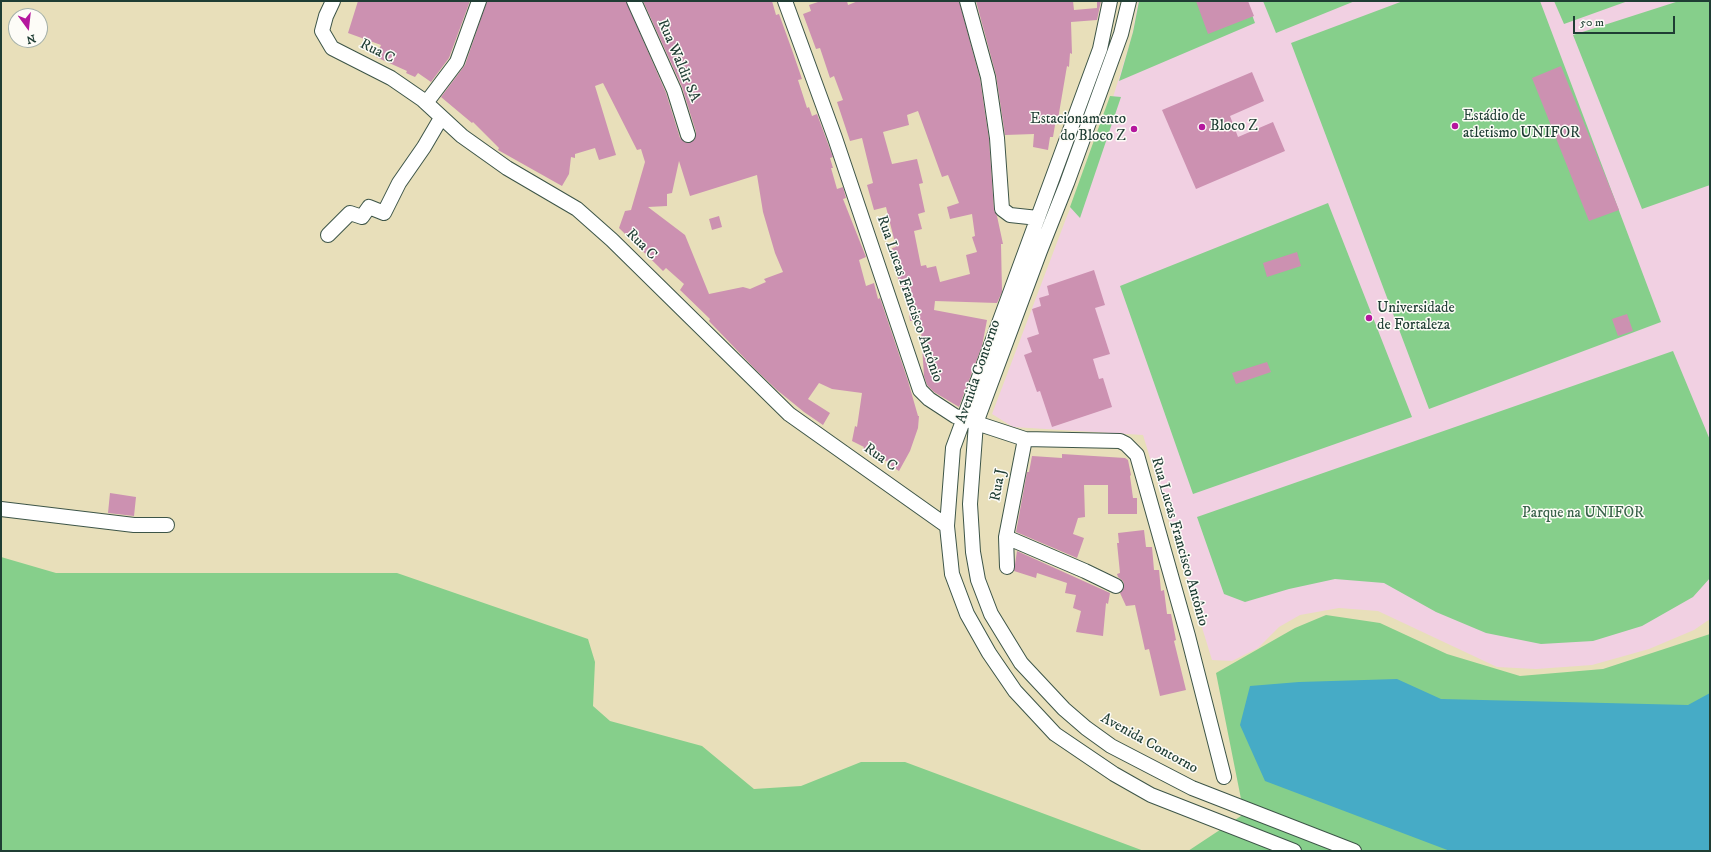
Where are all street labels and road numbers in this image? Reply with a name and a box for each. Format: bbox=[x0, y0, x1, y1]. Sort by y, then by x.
street label: Rua Waldir SA bbox=[653, 17, 703, 105]
street label: Rua C bbox=[357, 36, 397, 68]
street label: Rua Lucas Francisco Antônio bbox=[872, 213, 946, 385]
street label: Rua C bbox=[622, 226, 660, 264]
street label: Avenida Contorno bbox=[953, 318, 1005, 426]
street label: Rua C bbox=[860, 440, 900, 476]
street label: Rua Lucas Francisco Antônio bbox=[1146, 455, 1212, 629]
street label: Rua J bbox=[987, 467, 1011, 503]
street label: Avenida Contorno bbox=[1097, 710, 1201, 778]

